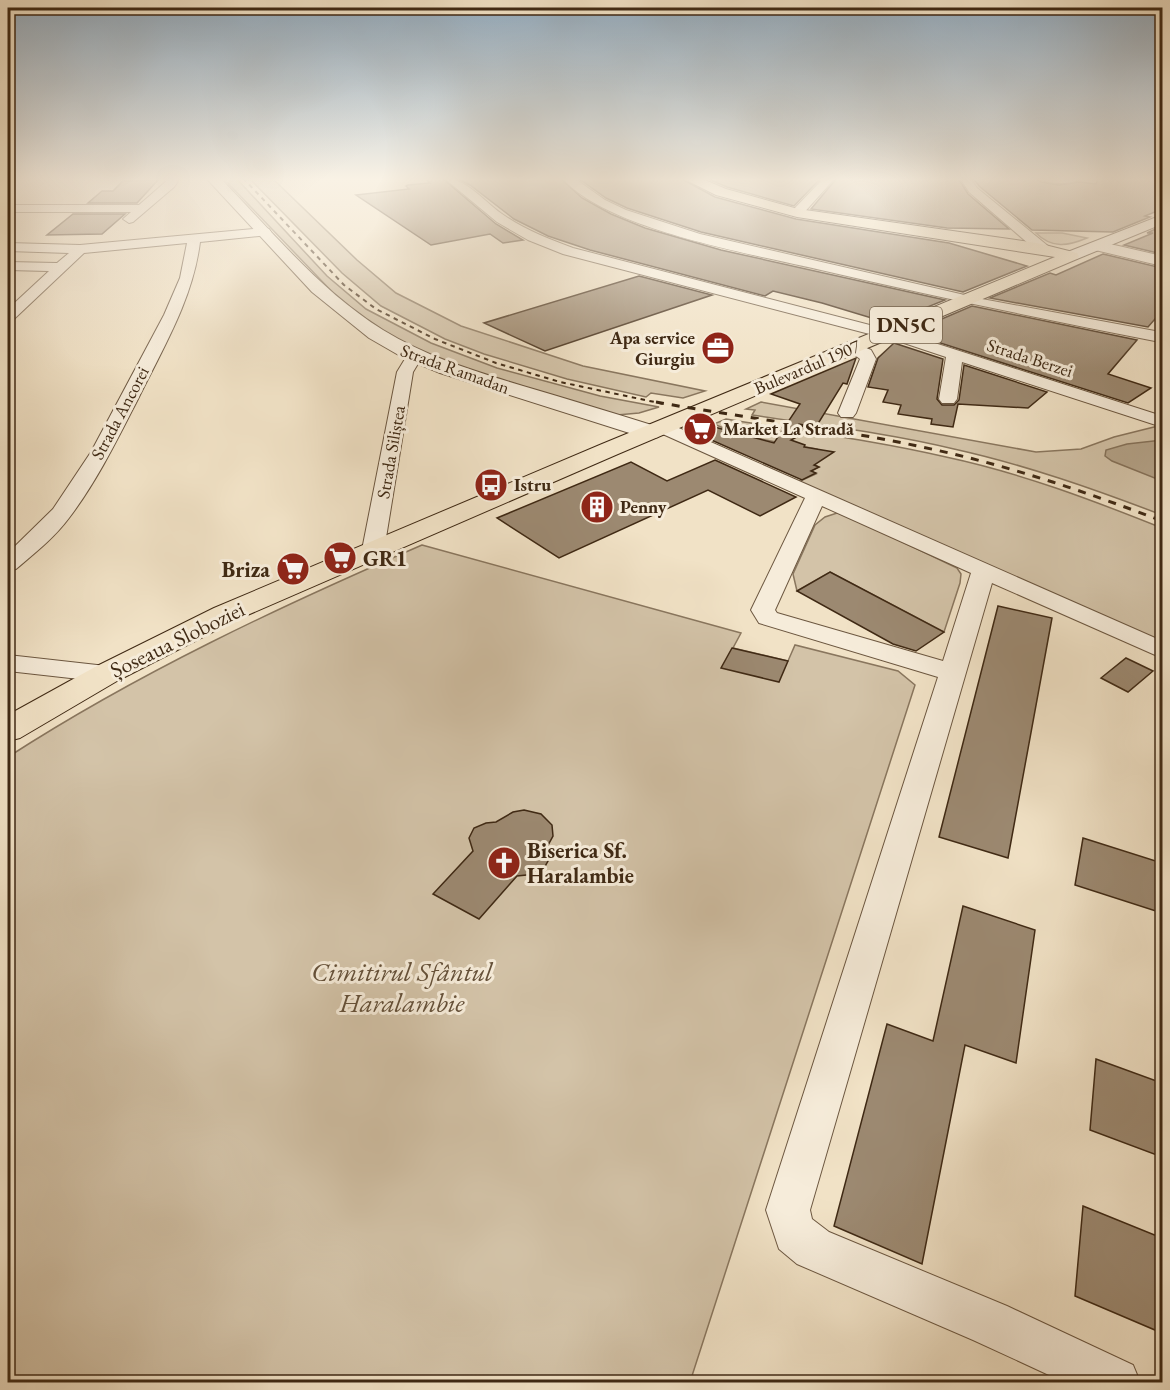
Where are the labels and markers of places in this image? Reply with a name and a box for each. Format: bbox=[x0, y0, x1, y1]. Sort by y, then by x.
place label: Apa service Giurgiu bbox=[609, 326, 695, 370]
office icon: Apa service Giurgiu bbox=[700, 330, 736, 366]
supermarket icon: Market La Stradă bbox=[682, 411, 718, 447]
place label: Market La Stradă bbox=[723, 417, 854, 440]
bus stop icon: Istru bbox=[473, 467, 509, 503]
place label: Istru bbox=[514, 473, 551, 496]
building icon: Penny bbox=[579, 489, 615, 525]
place label: Penny bbox=[620, 495, 667, 518]
supermarket icon: GR1 bbox=[322, 540, 358, 576]
place label: GR1 bbox=[363, 544, 407, 573]
supermarket icon: Briza bbox=[275, 551, 311, 587]
place label: Briza bbox=[221, 555, 270, 584]
place label: Biserica Sf. Haralambie bbox=[527, 836, 634, 890]
church icon: Biserica Sf. Haralambie bbox=[486, 845, 522, 881]

